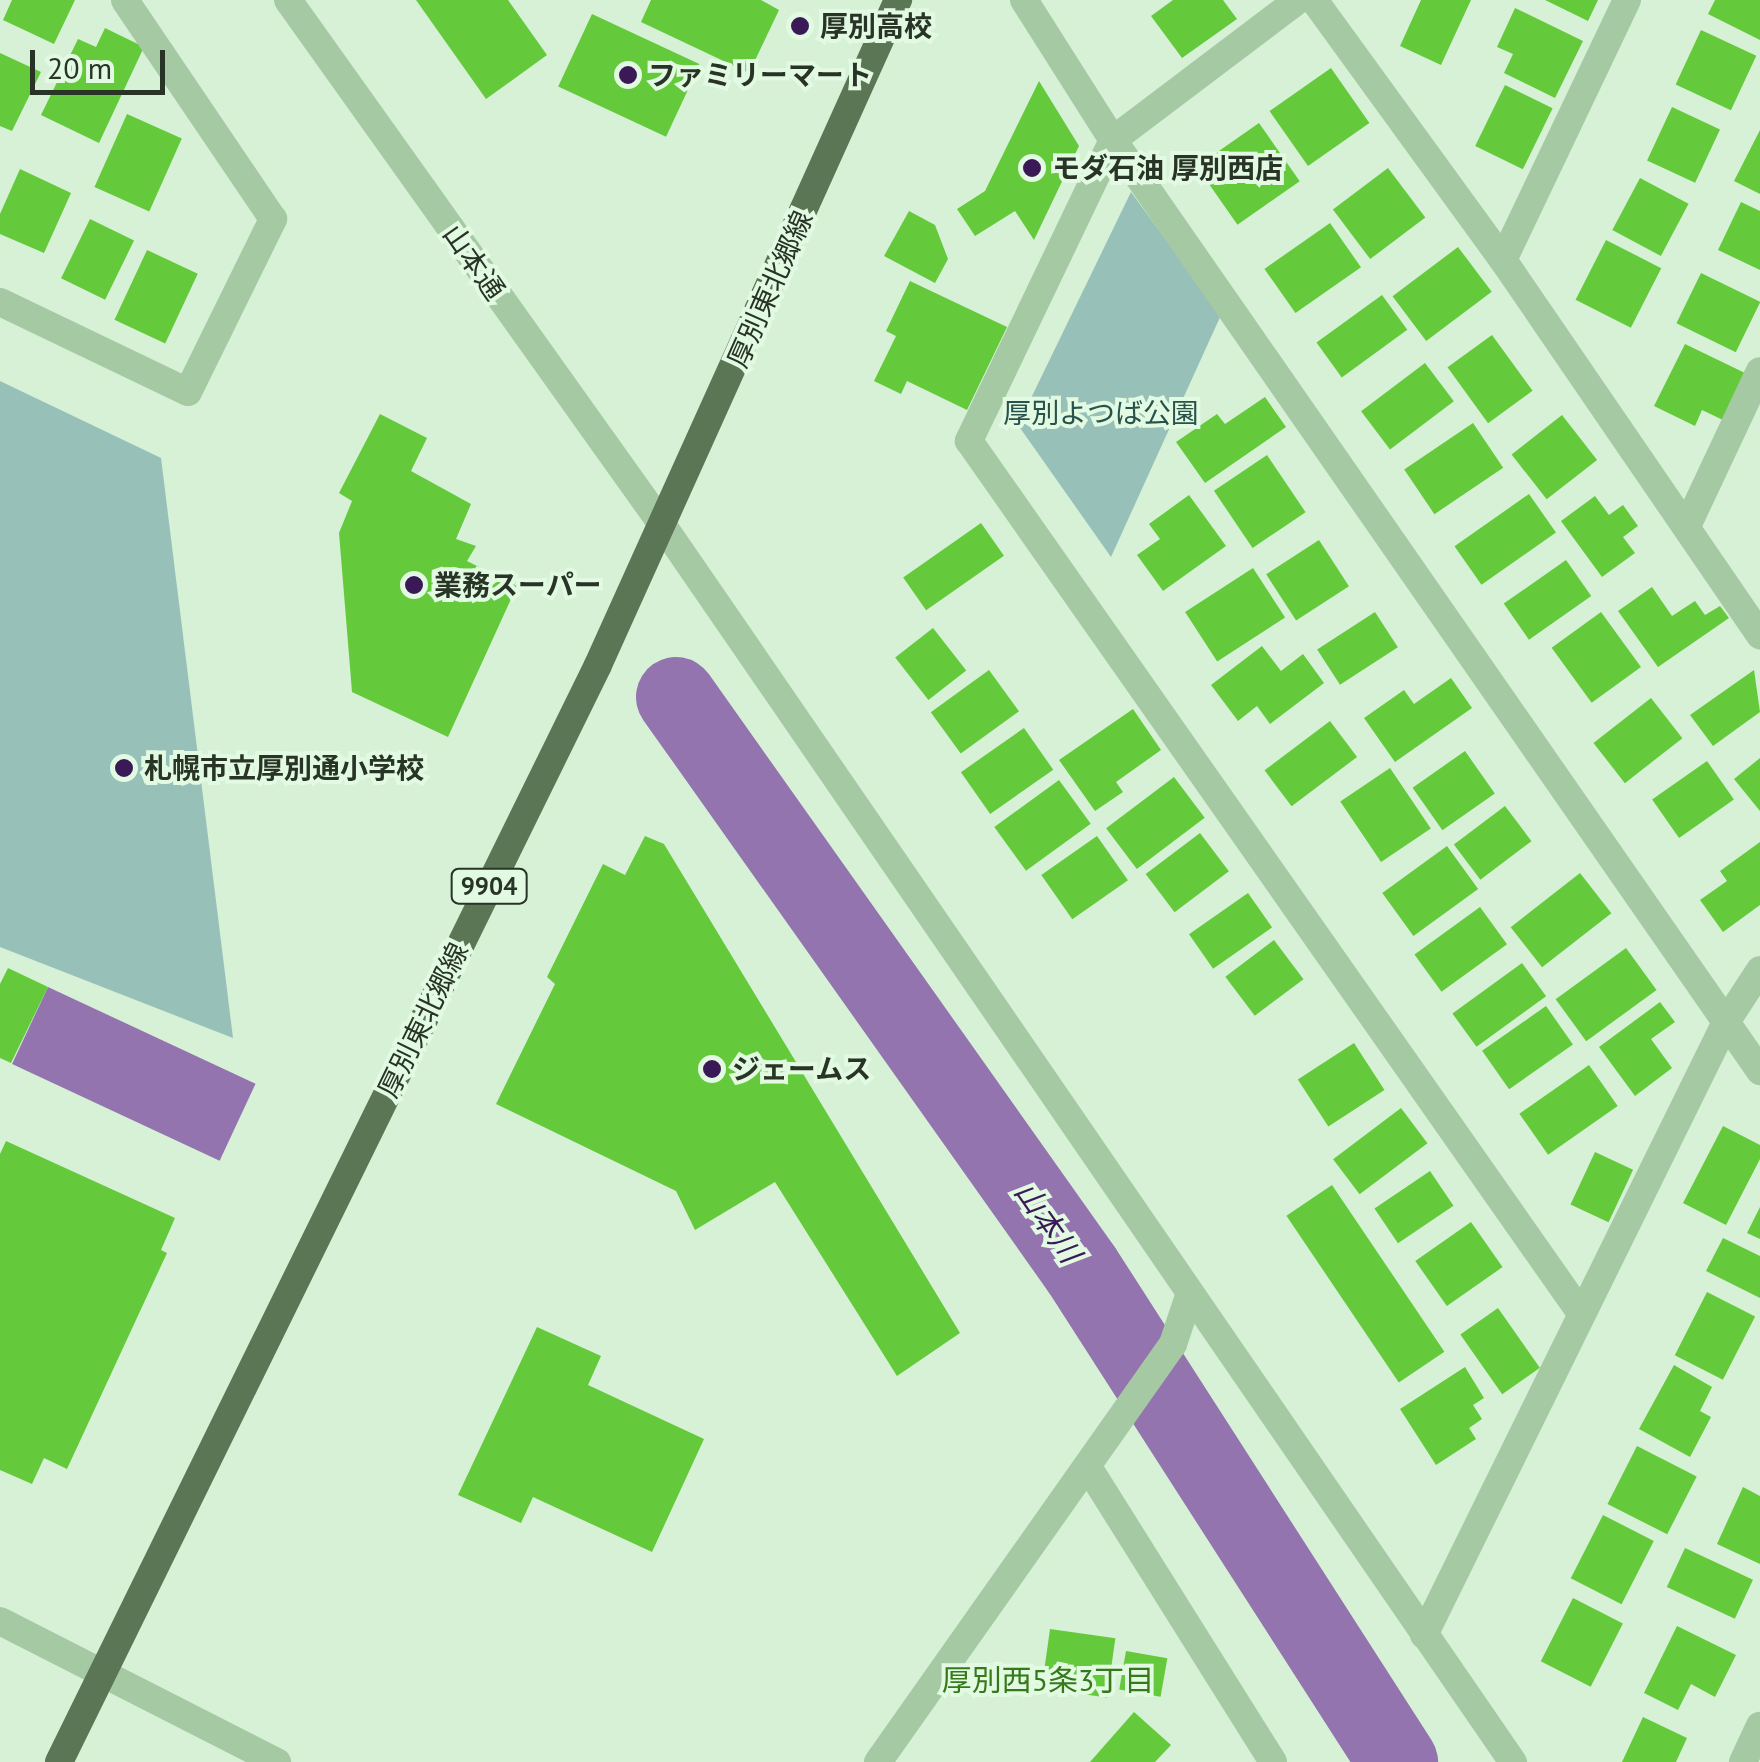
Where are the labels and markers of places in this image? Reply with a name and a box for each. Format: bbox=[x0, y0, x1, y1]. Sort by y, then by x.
place label: 厚別高校 bbox=[820, 9, 932, 43]
marker: 厚別高校 bbox=[789, 15, 811, 37]
place label: ファミリーマート bbox=[648, 58, 872, 92]
marker: ファミリーマート bbox=[617, 64, 639, 86]
place label: モダ石油 厚別西店 bbox=[1052, 151, 1283, 185]
marker: モダ石油 厚別西店 bbox=[1021, 157, 1043, 179]
place label: 業務スーパー bbox=[434, 568, 602, 602]
marker: 業務スーパー bbox=[403, 574, 425, 596]
place label: 札幌市立厚別通小学校 bbox=[144, 751, 424, 785]
marker: 札幌市立厚別通小学校 bbox=[113, 757, 135, 779]
place label: ジェームス bbox=[732, 1052, 872, 1086]
marker: ジェームス bbox=[701, 1058, 723, 1080]

